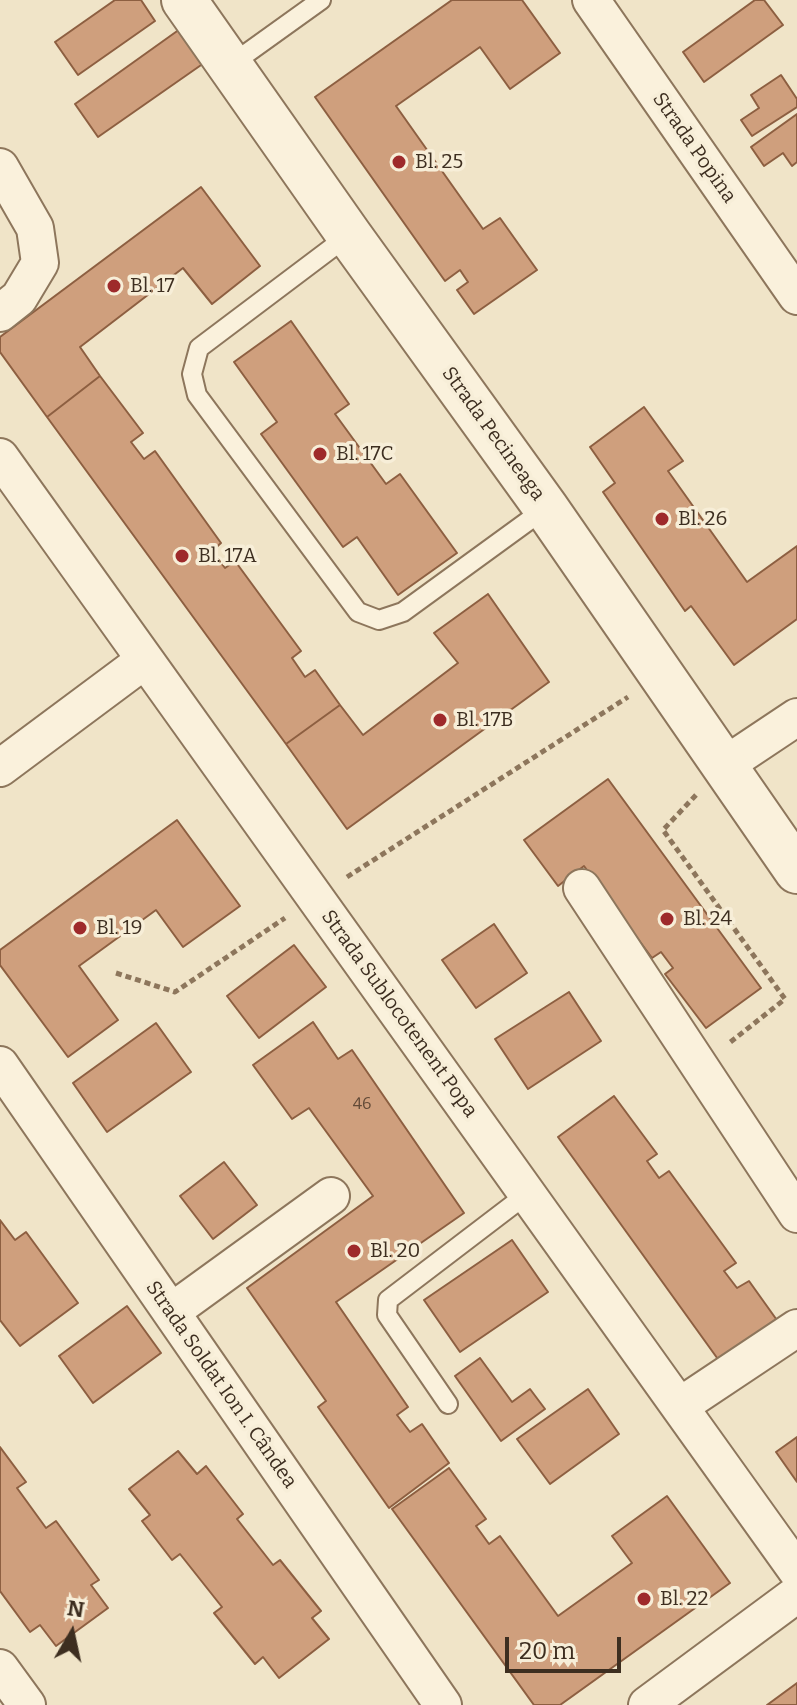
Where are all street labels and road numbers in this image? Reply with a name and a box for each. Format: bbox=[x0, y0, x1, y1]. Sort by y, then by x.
street label: Strada Popina bbox=[647, 88, 741, 208]
street label: Strada Pecineaga bbox=[436, 362, 550, 506]
street label: Strada Sublocotenent Popa bbox=[316, 906, 482, 1122]
street label: Strada Soldat Ion I. Cândea bbox=[140, 1277, 302, 1493]

